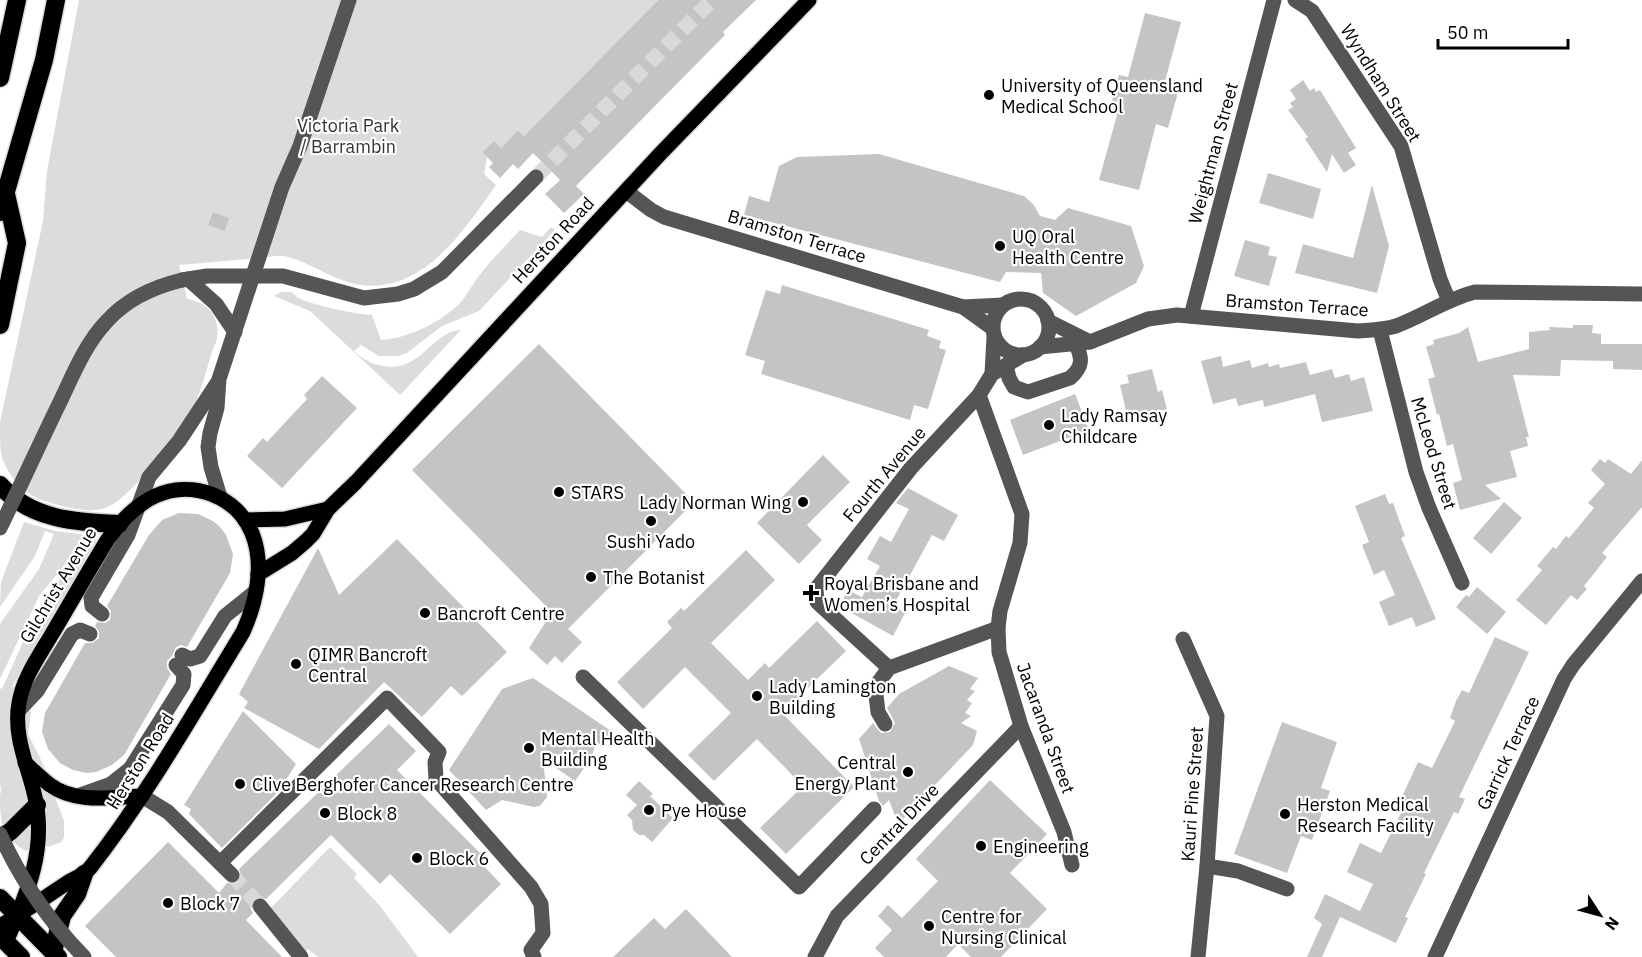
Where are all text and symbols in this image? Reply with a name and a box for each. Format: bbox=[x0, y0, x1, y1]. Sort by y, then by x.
scale bar bbox=[1438, 12, 1568, 50]
street label: Wyndham Street bbox=[1336, 20, 1426, 146]
text: 50 m bbox=[1447, 21, 1489, 44]
place label: University of Queensland Medical School bbox=[1001, 74, 1203, 118]
street label: Weightman Street bbox=[1183, 80, 1243, 226]
marker: University of Queensland Medical School bbox=[982, 88, 996, 102]
park label: Victoria Park / Barrambin bbox=[297, 114, 400, 158]
street label: Herston Road bbox=[507, 192, 599, 288]
street label: Bramston Terrace bbox=[725, 204, 869, 268]
place label: UQ Oral Health Centre bbox=[1012, 225, 1124, 269]
marker: UQ Oral Health Centre bbox=[993, 239, 1007, 253]
street label: Bramston Terrace bbox=[1225, 289, 1370, 321]
street label: McLeod Street bbox=[1406, 394, 1462, 512]
place label: Lady Ramsay Childcare bbox=[1061, 404, 1167, 448]
marker: Lady Ramsay Childcare bbox=[1042, 418, 1056, 432]
street label: Fourth Avenue bbox=[837, 422, 931, 526]
place label: STARS bbox=[571, 481, 624, 504]
marker: STARS bbox=[552, 485, 566, 499]
place label: Lady Norman Wing bbox=[639, 491, 791, 514]
marker: Lady Norman Wing bbox=[796, 495, 810, 509]
marker: Sushi Yado bbox=[644, 514, 658, 528]
street label: Gilchrist Avenue bbox=[14, 523, 102, 647]
place label: Sushi Yado bbox=[607, 530, 695, 553]
place label: The Botanist bbox=[603, 566, 705, 589]
marker: The Botanist bbox=[584, 570, 598, 584]
place label: Royal Brisbane and Women’s Hospital bbox=[824, 572, 979, 616]
marker: Royal Brisbane and Women’s Hospital bbox=[802, 584, 820, 602]
place label: Bancroft Centre bbox=[437, 602, 565, 625]
marker: Bancroft Centre bbox=[418, 606, 432, 620]
place label: QIMR Bancroft Central bbox=[308, 643, 428, 687]
marker: QIMR Bancroft Central bbox=[289, 657, 303, 671]
street label: Jacaranda Street bbox=[1012, 659, 1080, 797]
place label: Lady Lamington Building bbox=[769, 675, 896, 719]
marker: Lady Lamington Building bbox=[750, 689, 764, 703]
street label: Garrick Terrace bbox=[1472, 692, 1545, 814]
street label: Herston Road bbox=[101, 708, 179, 814]
street label: Kauri Pine Street bbox=[1176, 726, 1208, 862]
place label: Mental Health Building bbox=[541, 727, 654, 771]
marker: Mental Health Building bbox=[522, 741, 536, 755]
place label: Central Energy Plant bbox=[794, 751, 896, 795]
marker: Central Energy Plant bbox=[901, 765, 915, 779]
place label: Clive Berghofer Cancer Research Centre bbox=[252, 773, 574, 796]
marker: Clive Berghofer Cancer Research Centre bbox=[233, 777, 247, 791]
street label: Central Drive bbox=[854, 778, 944, 870]
place label: Herston Medical Research Facility bbox=[1297, 793, 1434, 837]
place label: Pye House bbox=[661, 799, 747, 822]
place label: Block 8 bbox=[337, 802, 397, 825]
marker: Pye House bbox=[642, 803, 656, 817]
marker: Block 8 bbox=[318, 806, 332, 820]
marker: Herston Medical Research Facility bbox=[1278, 807, 1292, 821]
place label: Engineering bbox=[993, 835, 1089, 858]
marker: Engineering bbox=[974, 839, 988, 853]
place label: Block 6 bbox=[429, 847, 489, 870]
marker: Block 6 bbox=[410, 851, 424, 865]
north arrow bbox=[1570, 885, 1630, 945]
place label: Block 7 bbox=[180, 892, 240, 915]
marker: Block 7 bbox=[161, 896, 175, 910]
place label: Centre for Nursing Clinical bbox=[941, 905, 1067, 949]
text: N bbox=[1601, 913, 1624, 934]
marker: Centre for Nursing Clinical bbox=[922, 919, 936, 933]

